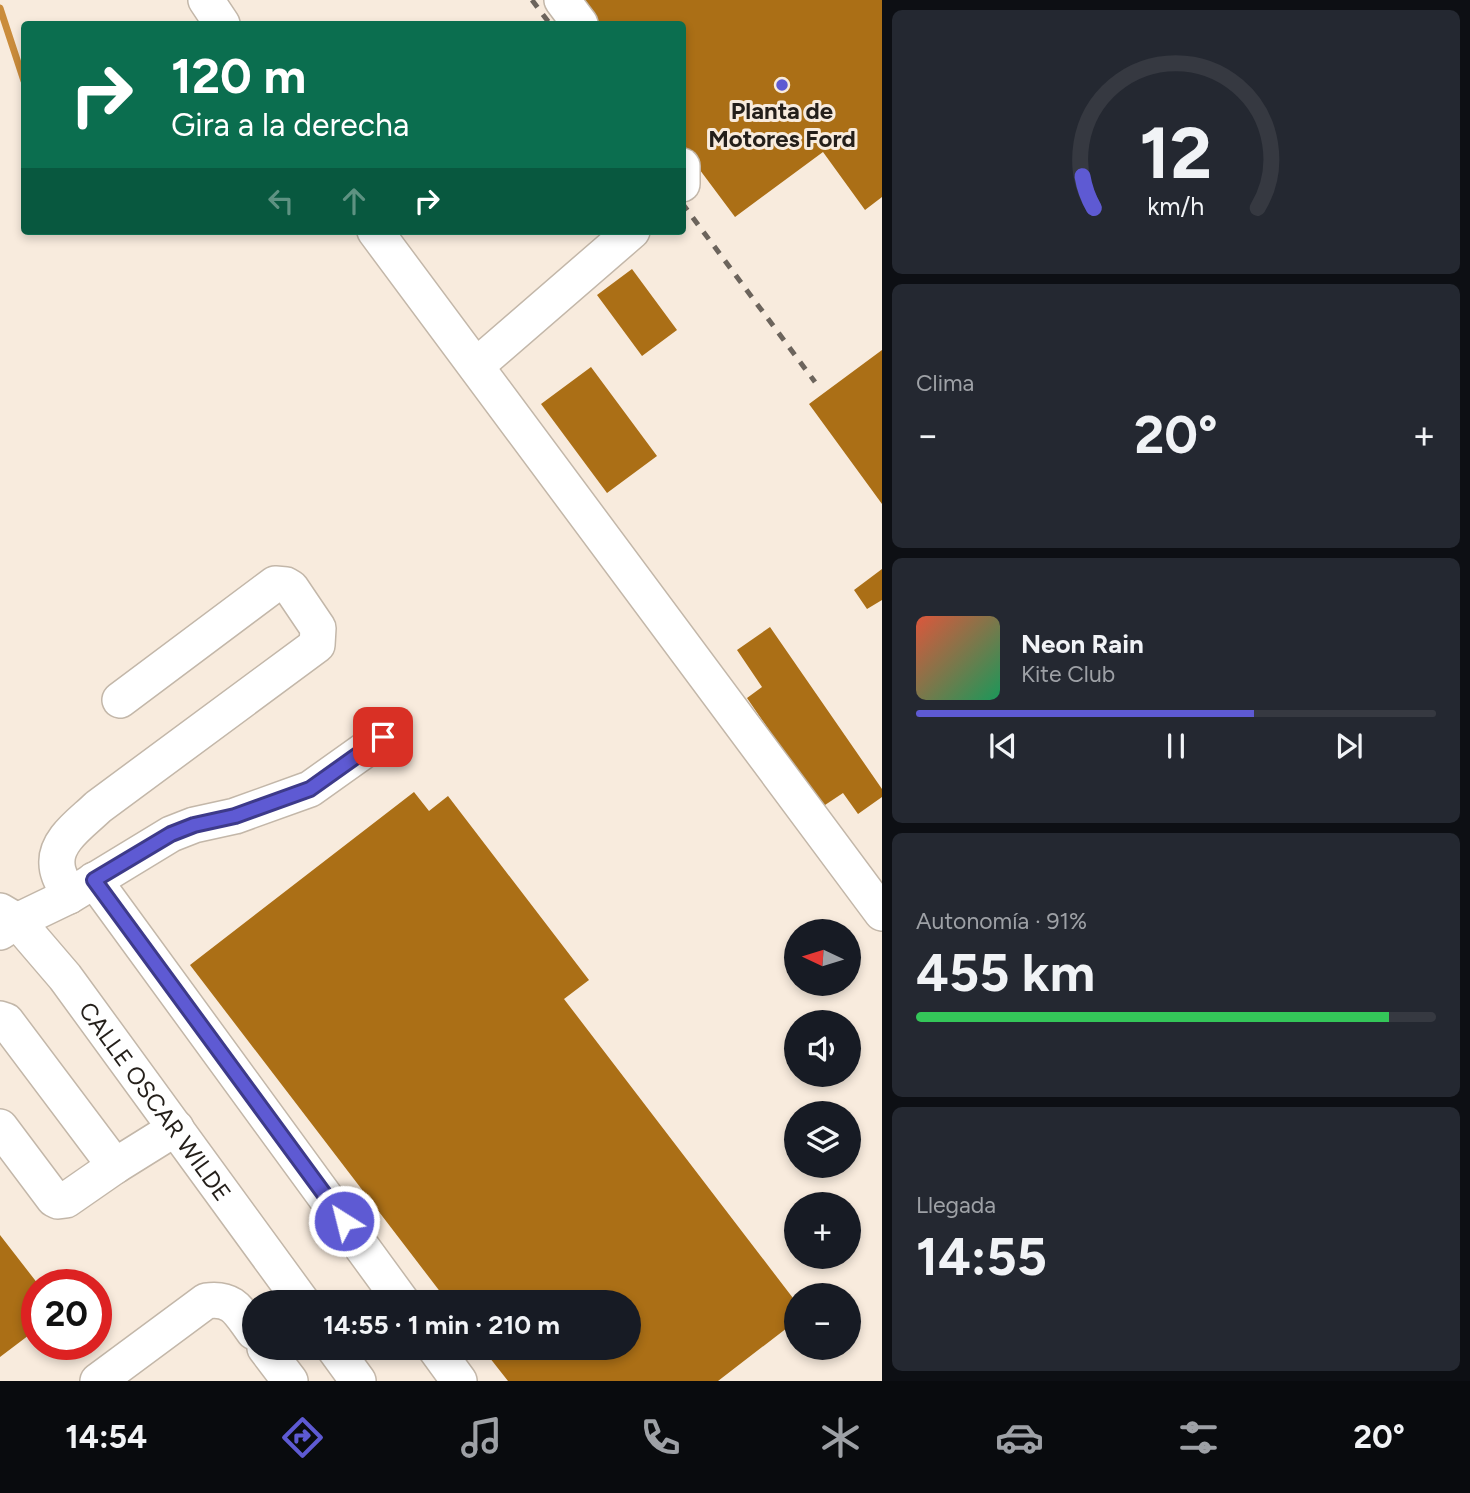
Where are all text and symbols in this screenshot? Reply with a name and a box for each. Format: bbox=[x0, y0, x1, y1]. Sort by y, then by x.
text: 120 m bbox=[171, 46, 306, 105]
icon: right bbox=[56, 49, 147, 140]
marker: Planta de Motores Ford bbox=[774, 77, 790, 93]
place label: Planta de Motores Ford bbox=[708, 96, 856, 153]
text: Gira a la derecha bbox=[171, 106, 409, 144]
text: 12 bbox=[1140, 109, 1212, 196]
icon: left bbox=[262, 182, 300, 220]
icon: ahead bbox=[335, 182, 373, 220]
icon: right bbox=[408, 182, 446, 220]
text: km/h bbox=[1147, 191, 1205, 221]
text: Clima bbox=[916, 369, 974, 397]
text: 20° bbox=[1134, 404, 1218, 466]
text: − bbox=[916, 412, 940, 458]
text: + bbox=[1412, 412, 1436, 458]
text: Neon Rain bbox=[1021, 628, 1144, 660]
text: Kite Club bbox=[1021, 660, 1115, 688]
pin bbox=[353, 707, 413, 767]
icon: arrive bbox=[364, 718, 402, 756]
icon: previous bbox=[984, 727, 1022, 765]
icon: pause bbox=[1157, 727, 1195, 765]
icon: next bbox=[1330, 727, 1368, 765]
text: Autonomía · 91% bbox=[916, 907, 1087, 935]
north arrow bbox=[784, 919, 861, 996]
map controls bbox=[784, 919, 861, 1360]
text: 455 km bbox=[916, 942, 1095, 1004]
street label: CALLE OSCAR WILDE bbox=[73, 996, 238, 1206]
button: sound bbox=[784, 1010, 861, 1087]
button: layers bbox=[784, 1101, 861, 1178]
position arrow bbox=[307, 1184, 381, 1258]
text: Llegada bbox=[916, 1191, 996, 1219]
button: + bbox=[784, 1192, 861, 1269]
text: 14:55 bbox=[916, 1226, 1047, 1288]
speed limit sign: 20 bbox=[21, 1269, 112, 1360]
button: − bbox=[784, 1283, 861, 1360]
text: 14:55 · 1 min · 210 m bbox=[323, 1309, 560, 1341]
icon: directions bbox=[278, 1413, 327, 1462]
icon: music bbox=[457, 1413, 506, 1462]
icon: phone bbox=[636, 1413, 685, 1462]
icon: climate bbox=[816, 1413, 865, 1462]
icon: car bbox=[995, 1413, 1044, 1462]
icon: filters bbox=[1174, 1413, 1223, 1462]
text: 14:54 bbox=[65, 1418, 147, 1456]
text: 20° bbox=[1353, 1418, 1405, 1456]

